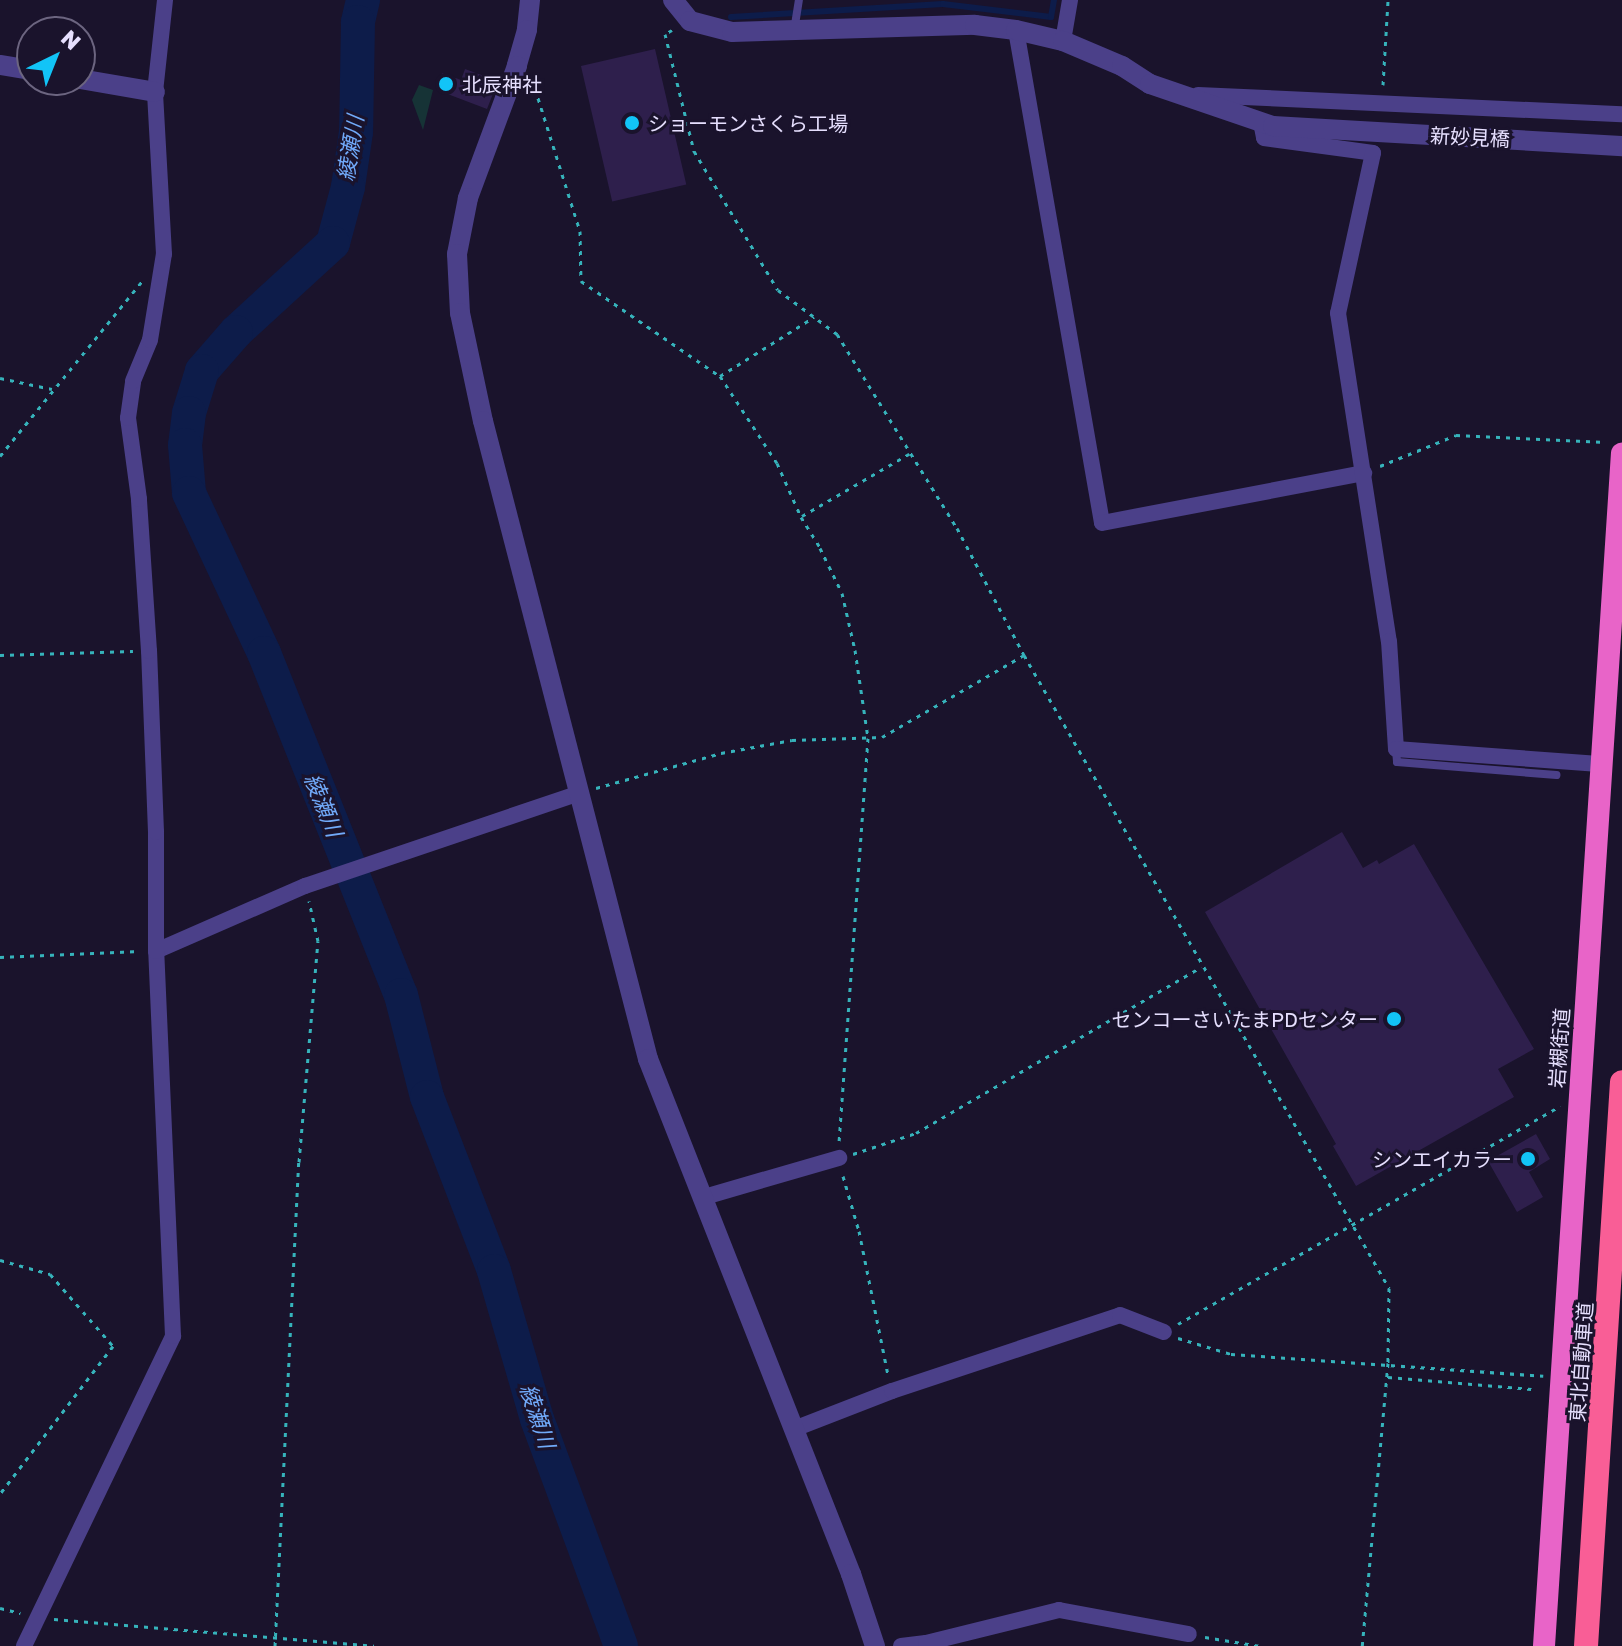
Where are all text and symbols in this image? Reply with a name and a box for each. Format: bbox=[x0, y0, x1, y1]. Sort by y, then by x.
north arrow bbox=[16, 16, 96, 96]
text: N bbox=[56, 24, 87, 55]
place label: 北辰神社 bbox=[462, 72, 542, 96]
marker: 北辰神社 bbox=[437, 75, 455, 93]
place label: ショーモンさくら工場 bbox=[648, 111, 848, 135]
water label: 綾瀬川 bbox=[332, 113, 368, 183]
marker: ショーモンさくら工場 bbox=[623, 114, 641, 132]
street label: 新妙見橋 bbox=[1429, 123, 1511, 151]
water label: 綾瀬川 bbox=[299, 769, 349, 841]
place label: センコーさいたまPDセンター bbox=[1111, 1007, 1378, 1031]
street label: 岩槻街道 bbox=[1544, 1007, 1574, 1089]
marker: センコーさいたまPDセンター bbox=[1385, 1010, 1403, 1028]
place label: シンエイカラー bbox=[1372, 1147, 1512, 1171]
marker: シンエイカラー bbox=[1519, 1150, 1537, 1168]
street label: 東北自動車道 bbox=[1565, 1301, 1597, 1423]
water label: 綾瀬川 bbox=[515, 1381, 561, 1451]

